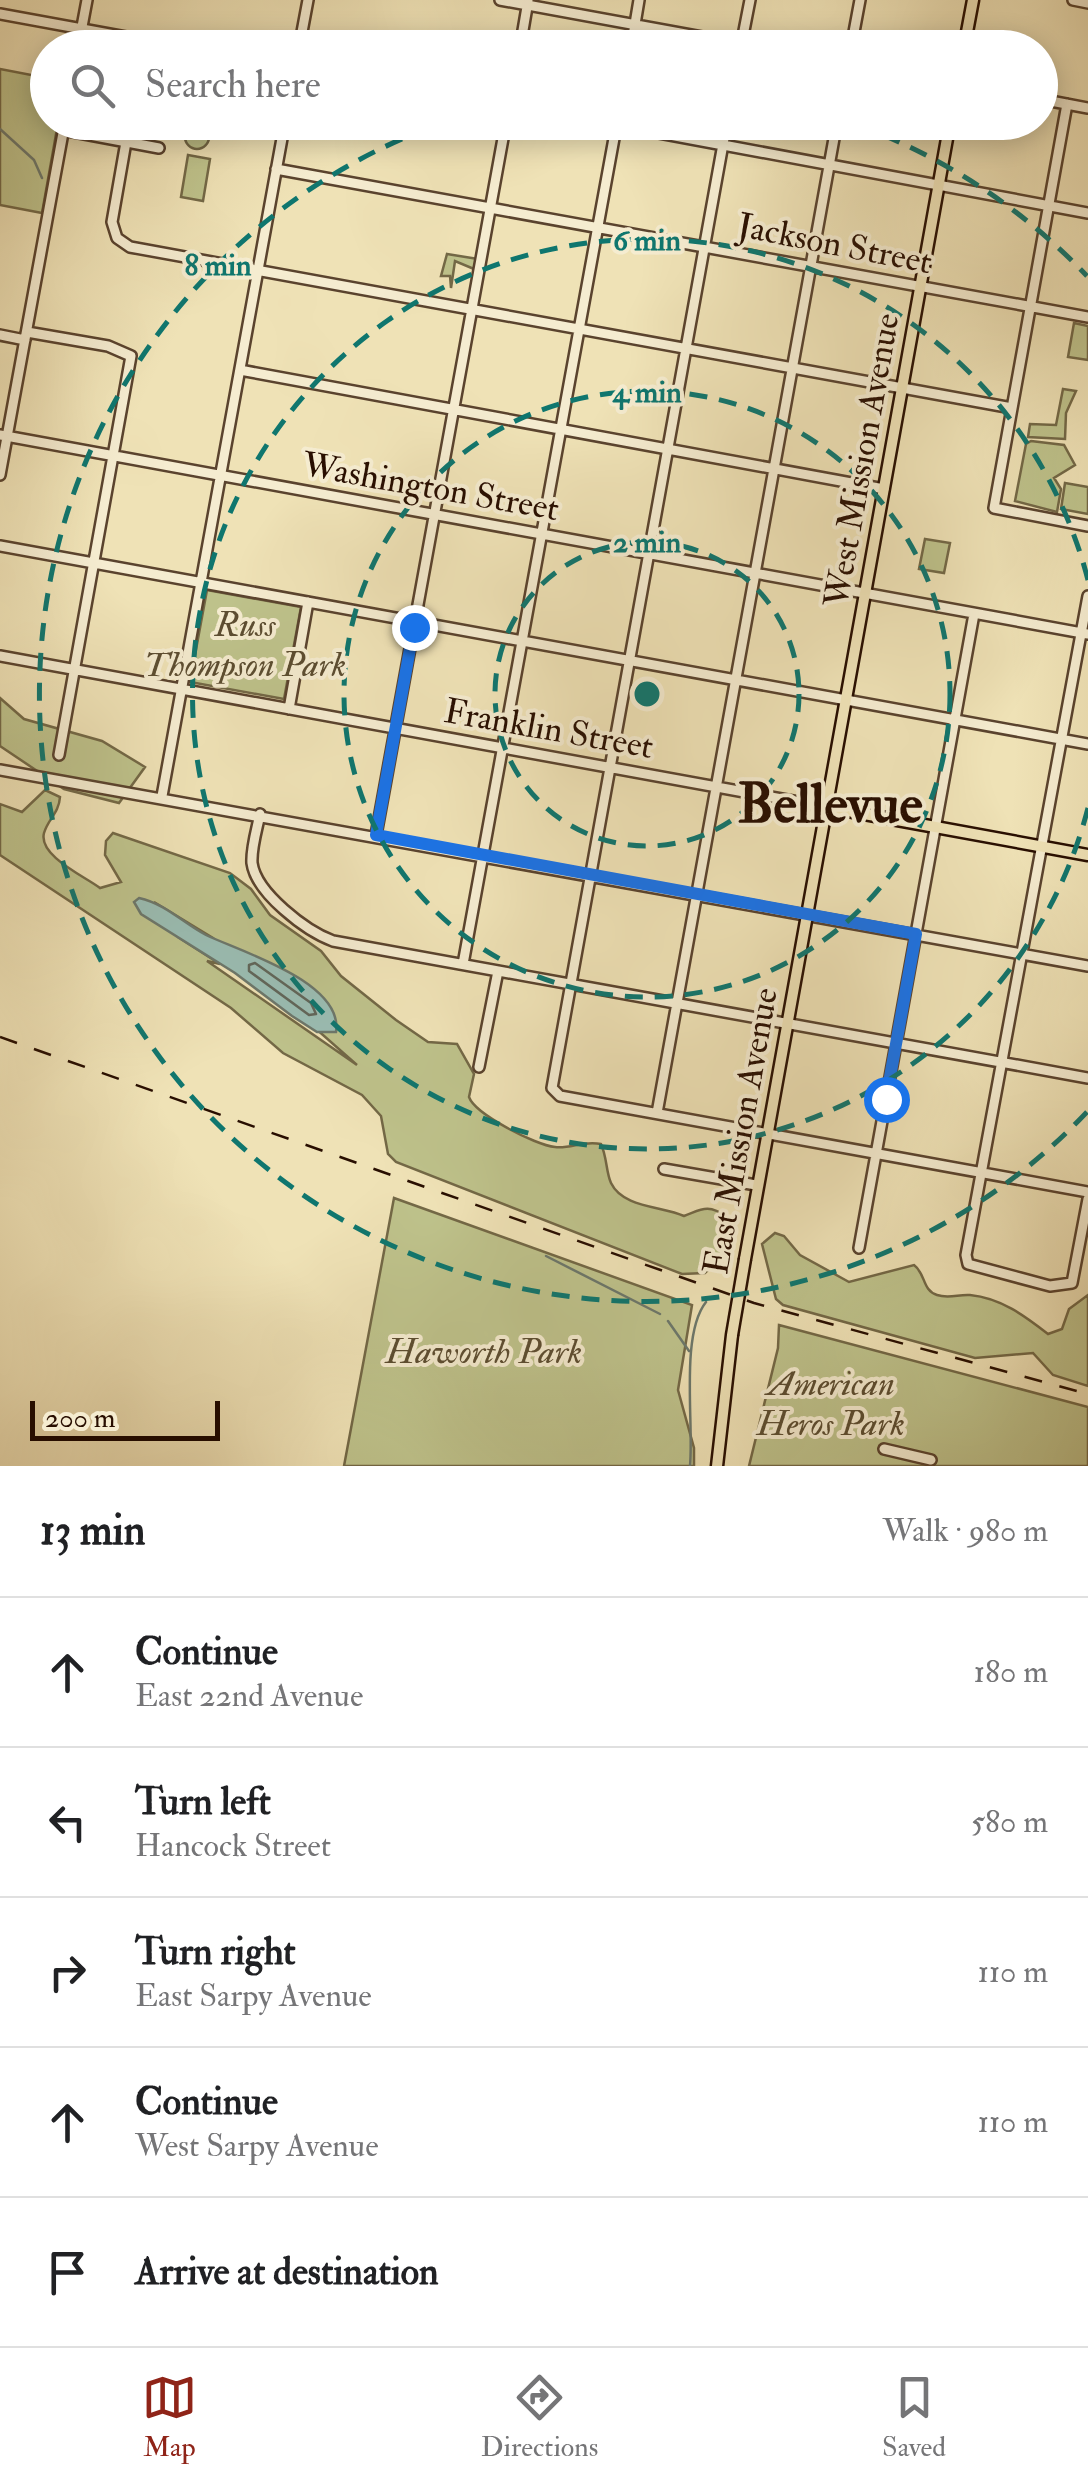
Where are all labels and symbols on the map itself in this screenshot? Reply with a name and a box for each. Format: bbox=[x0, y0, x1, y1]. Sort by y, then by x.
street label: Jackson Street bbox=[733, 203, 936, 284]
text: 6 min bbox=[613, 222, 682, 259]
text: 8 min bbox=[184, 247, 252, 284]
street label: West Mission Avenue bbox=[814, 310, 909, 612]
text: 4 min bbox=[611, 374, 682, 411]
street label: Washington Street bbox=[298, 443, 562, 531]
text: 2 min bbox=[613, 524, 682, 561]
park label: Russ Thompson Park bbox=[144, 603, 346, 687]
route end bbox=[392, 605, 438, 651]
centre of rings bbox=[629, 676, 665, 712]
street label: Franklin Street bbox=[441, 689, 657, 769]
district label: Bellevue bbox=[737, 770, 923, 839]
street label: East Mission Avenue bbox=[694, 984, 788, 1278]
route start bbox=[864, 1077, 910, 1123]
park label: Haworth Park bbox=[384, 1330, 582, 1374]
park label: American Heros Park bbox=[755, 1362, 905, 1446]
scale bar bbox=[30, 1396, 220, 1440]

